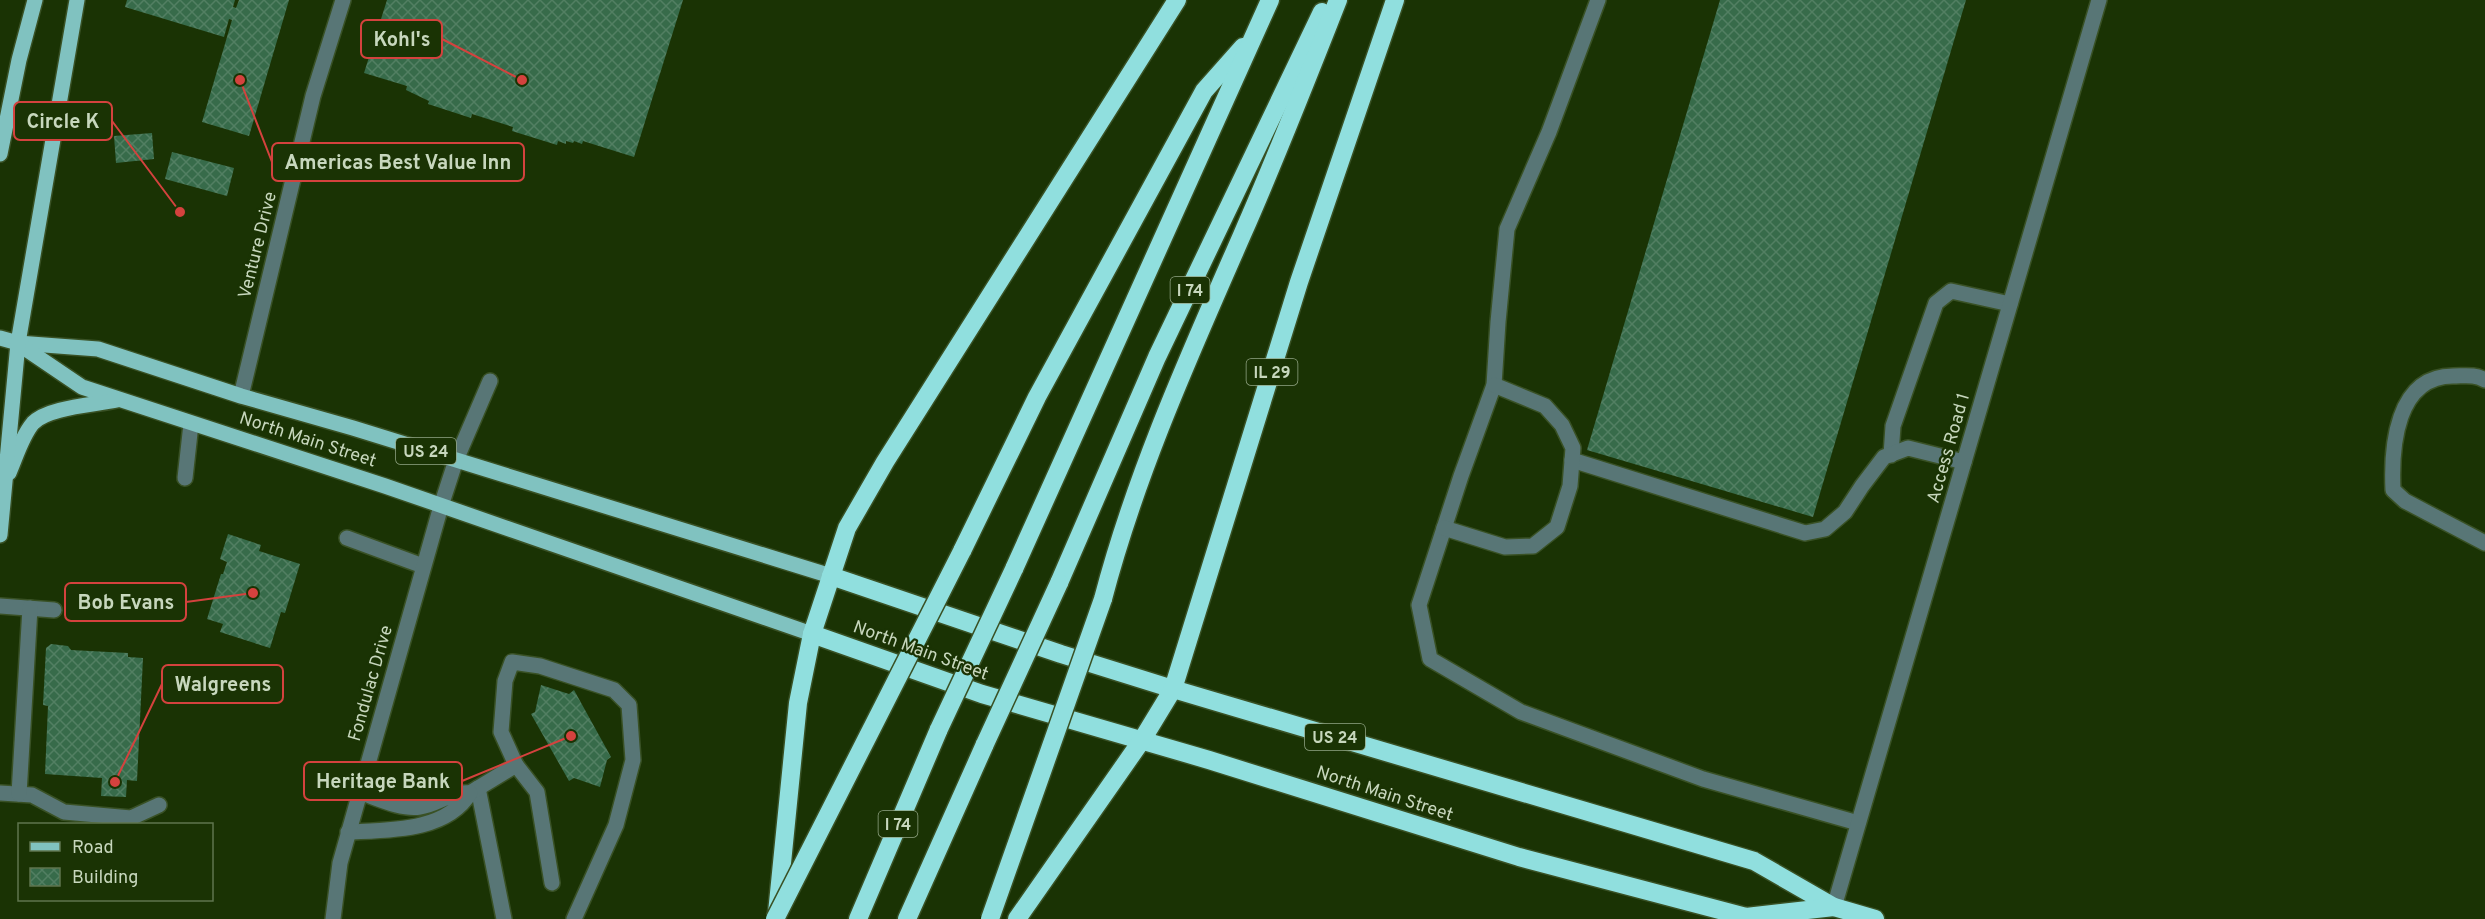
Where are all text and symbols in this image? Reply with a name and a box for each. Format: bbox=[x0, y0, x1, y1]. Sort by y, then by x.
callout: Kohl's bbox=[361, 20, 442, 58]
text: Kohl's bbox=[373, 28, 431, 54]
callout: Circle K bbox=[14, 102, 112, 140]
text: Circle K bbox=[26, 110, 100, 136]
callout: Americas Best Value Inn bbox=[272, 143, 524, 181]
text: Americas Best Value Inn bbox=[285, 151, 511, 177]
street label: Venture Drive bbox=[234, 189, 283, 301]
road number: I 74 bbox=[1170, 277, 1210, 303]
road number: IL 29 bbox=[1246, 359, 1298, 385]
street label: Access Road 1 bbox=[1923, 391, 1976, 506]
street label: North Main Street bbox=[236, 407, 379, 473]
road number: US 24 bbox=[396, 438, 456, 464]
callout: Bob Evans bbox=[65, 583, 186, 621]
text: Bob Evans bbox=[78, 591, 174, 617]
street label: North Main Street bbox=[849, 616, 991, 687]
street label: Fondulac Drive bbox=[344, 623, 399, 744]
callout: Walgreens bbox=[162, 665, 283, 703]
text: Walgreens bbox=[175, 673, 271, 699]
road number: US 24 bbox=[1305, 724, 1365, 750]
street label: North Main Street bbox=[1313, 761, 1456, 827]
callout: Heritage Bank bbox=[304, 762, 462, 800]
text: Heritage Bank bbox=[316, 770, 450, 796]
road number: I 74 bbox=[878, 811, 918, 837]
legend bbox=[18, 823, 213, 901]
text: Road bbox=[72, 837, 114, 860]
text: Building bbox=[72, 867, 138, 890]

